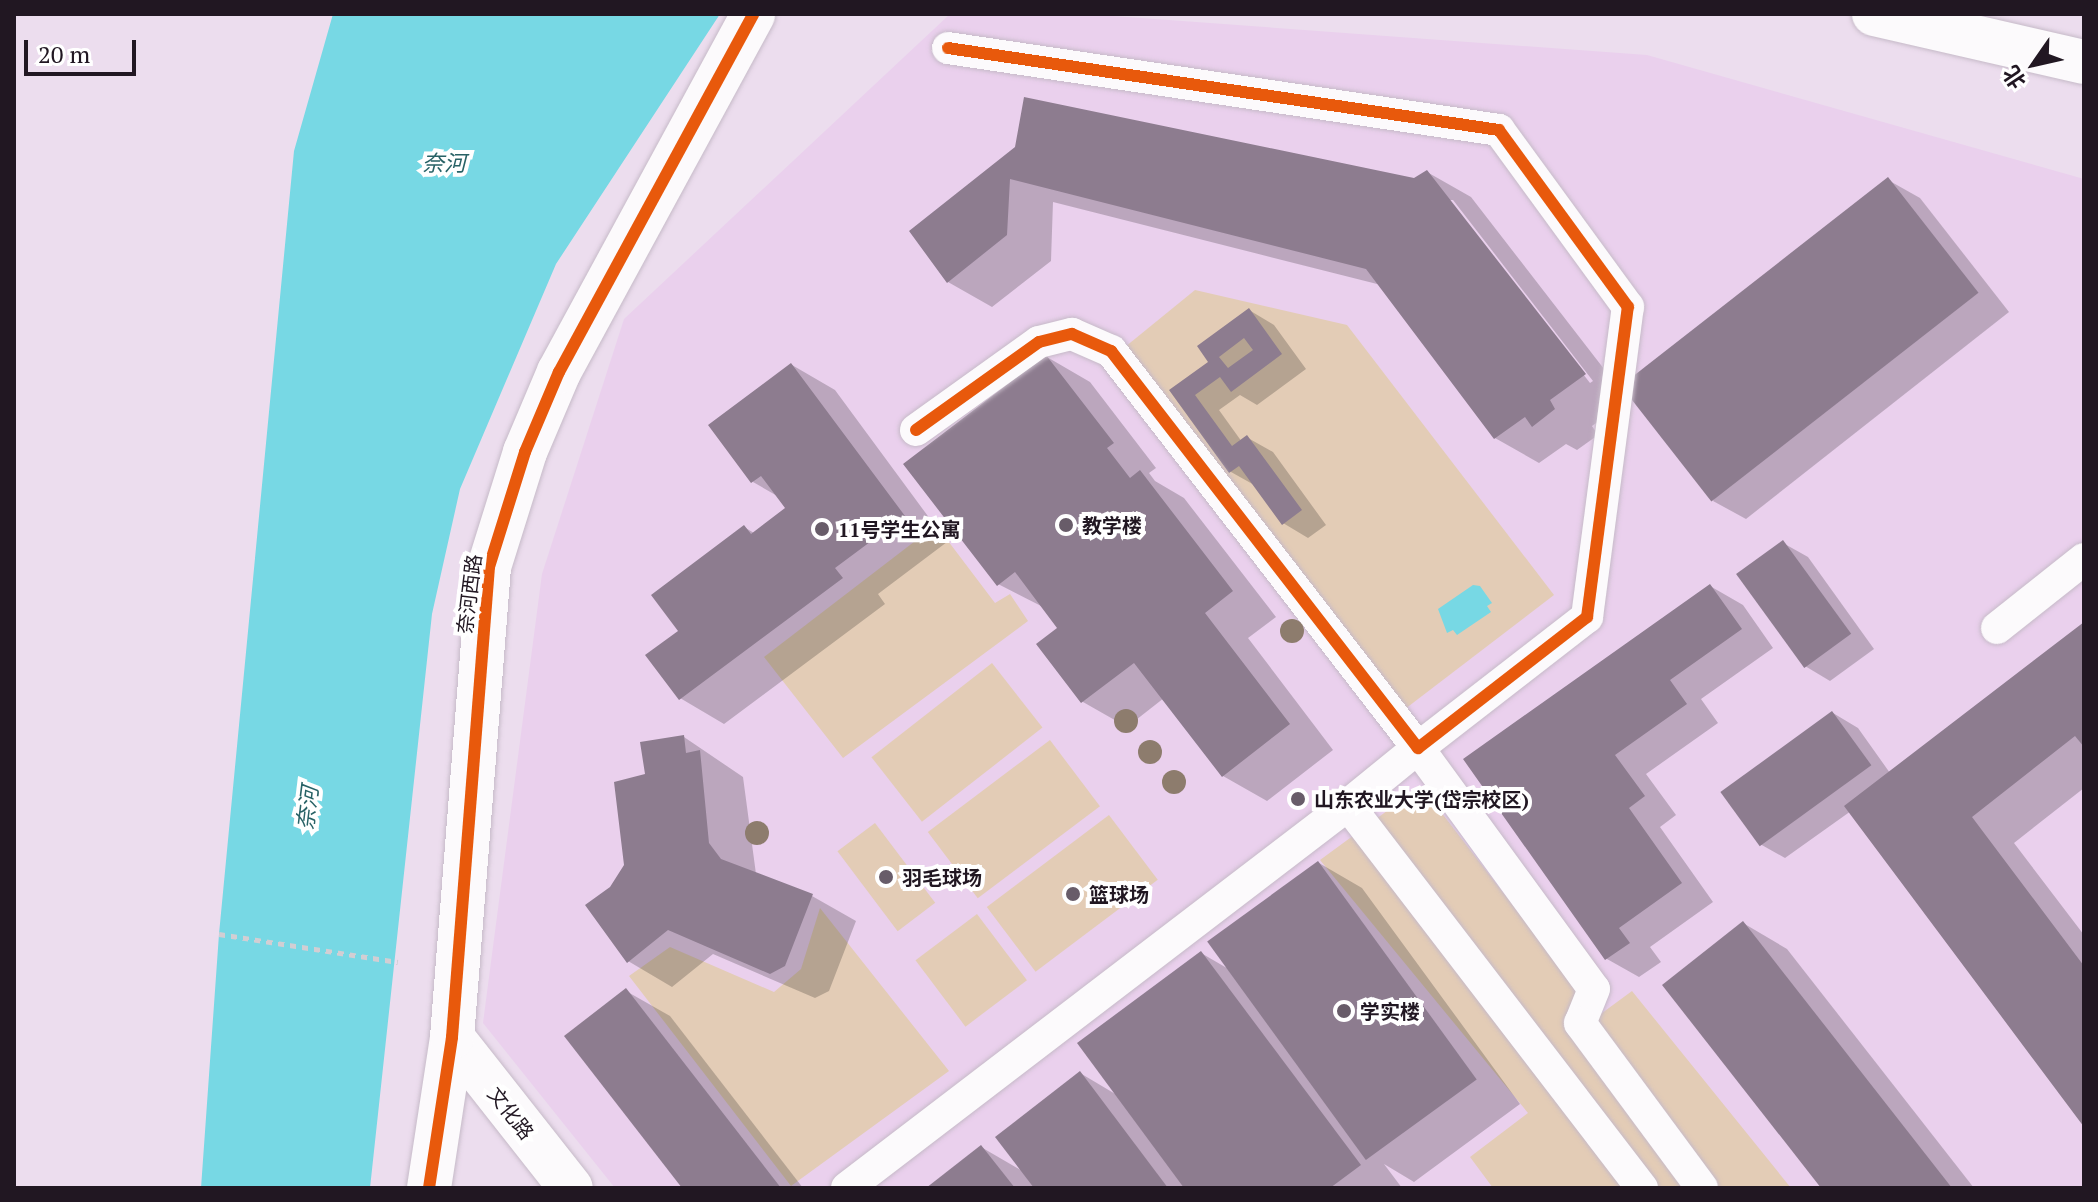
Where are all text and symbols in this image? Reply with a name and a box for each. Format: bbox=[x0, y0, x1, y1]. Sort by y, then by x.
scale bar bbox=[28, 24, 140, 74]
north arrow bbox=[1994, 24, 2074, 104]
text: 20 m bbox=[38, 38, 90, 70]
text: 北 bbox=[1996, 60, 2032, 95]
water label: 奈河 bbox=[422, 150, 466, 176]
place label: 教学楼 bbox=[1082, 513, 1142, 537]
marker: 教学楼 bbox=[1057, 516, 1075, 534]
place label: 11号学生公寓 bbox=[838, 517, 961, 541]
marker: 11号学生公寓 bbox=[813, 520, 831, 538]
street label: 奈河西路 bbox=[452, 553, 486, 635]
water label: 奈河 bbox=[291, 785, 323, 831]
place label: 山东农业大学(岱宗校区) bbox=[1314, 787, 1529, 811]
marker: 山东农业大学(岱宗校区) bbox=[1289, 790, 1307, 808]
place label: 羽毛球场 bbox=[902, 865, 982, 889]
marker: 羽毛球场 bbox=[877, 868, 895, 886]
place label: 篮球场 bbox=[1089, 882, 1149, 906]
marker: 篮球场 bbox=[1064, 885, 1082, 903]
place label: 学实楼 bbox=[1360, 999, 1420, 1023]
marker: 学实楼 bbox=[1335, 1002, 1353, 1020]
street label: 文化路 bbox=[483, 1082, 539, 1144]

